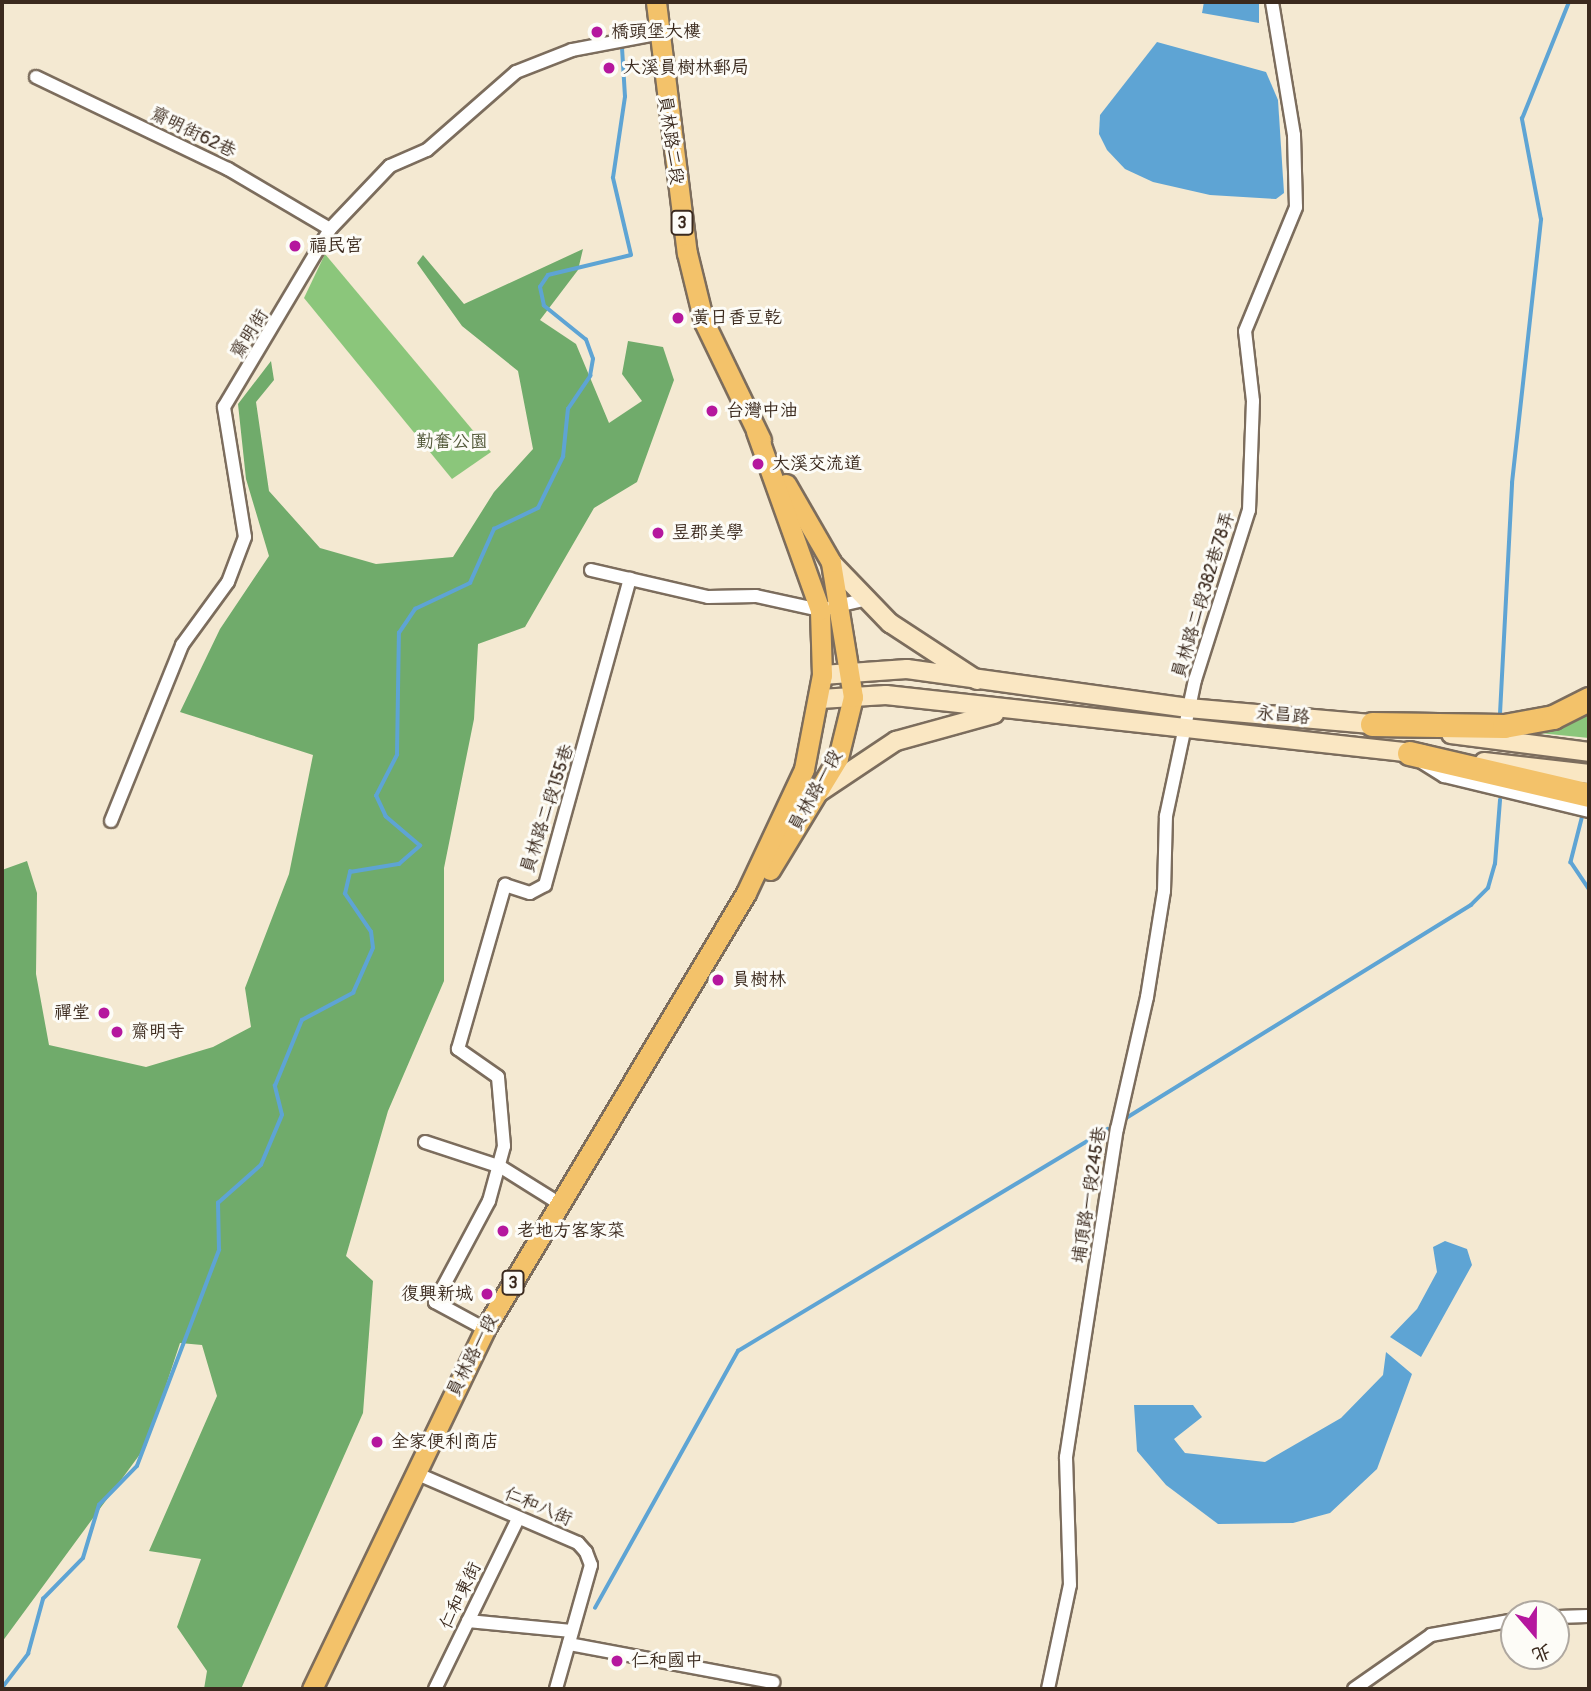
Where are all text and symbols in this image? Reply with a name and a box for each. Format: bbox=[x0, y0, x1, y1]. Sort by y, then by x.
place label: 橋頭堡大樓 bbox=[611, 21, 701, 43]
marker: 橋頭堡大樓 bbox=[589, 24, 605, 40]
place label: 大溪員樹林郵局 bbox=[623, 57, 749, 79]
marker: 大溪員樹林郵局 bbox=[601, 60, 617, 76]
street label: 員林路二段 bbox=[653, 94, 687, 186]
street label: 齋明街62巷 bbox=[147, 103, 239, 163]
road number: 3 bbox=[670, 210, 694, 236]
place label: 福民宮 bbox=[309, 235, 363, 257]
marker: 福民宮 bbox=[287, 238, 303, 254]
street label: 齋明街 bbox=[227, 305, 273, 363]
place label: 黃日香豆乾 bbox=[692, 307, 782, 329]
marker: 黃日香豆乾 bbox=[670, 310, 686, 326]
place label: 台灣中油 bbox=[726, 400, 798, 422]
marker: 台灣中油 bbox=[704, 403, 720, 419]
park label: 勤奮公園 bbox=[416, 431, 488, 453]
place label: 大溪交流道 bbox=[772, 453, 862, 475]
marker: 大溪交流道 bbox=[750, 456, 766, 472]
street label: 員林路二段382巷78弄 bbox=[1168, 509, 1240, 681]
place label: 昱郡美學 bbox=[672, 522, 744, 544]
marker: 昱郡美學 bbox=[650, 525, 666, 541]
street label: 永昌路 bbox=[1255, 703, 1311, 729]
street label: 員林路二段155巷 bbox=[517, 742, 579, 876]
street label: 員林路一段 bbox=[785, 746, 847, 836]
place label: 員樹林 bbox=[732, 969, 786, 991]
marker: 員樹林 bbox=[710, 972, 726, 988]
place label: 禪堂 bbox=[54, 1002, 90, 1024]
marker: 禪堂 bbox=[96, 1005, 112, 1021]
place label: 齋明寺 bbox=[131, 1021, 185, 1043]
marker: 齋明寺 bbox=[109, 1024, 125, 1040]
street label: 埔頂路一段245巷 bbox=[1069, 1125, 1111, 1265]
place label: 老地方客家菜 bbox=[517, 1220, 625, 1242]
marker: 老地方客家菜 bbox=[495, 1223, 511, 1239]
road number: 3 bbox=[501, 1270, 525, 1296]
place label: 復興新城 bbox=[401, 1283, 473, 1305]
marker: 復興新城 bbox=[479, 1286, 495, 1302]
street label: 員林路一段 bbox=[443, 1311, 503, 1401]
place label: 全家便利商店 bbox=[391, 1431, 499, 1453]
marker: 全家便利商店 bbox=[369, 1434, 385, 1450]
street label: 仁和八街 bbox=[501, 1483, 575, 1531]
street label: 仁和東街 bbox=[436, 1559, 486, 1633]
north arrow bbox=[1500, 1600, 1570, 1670]
text: 北 bbox=[1528, 1638, 1555, 1667]
place label: 仁和國中 bbox=[631, 1650, 703, 1672]
marker: 仁和國中 bbox=[609, 1653, 625, 1669]

